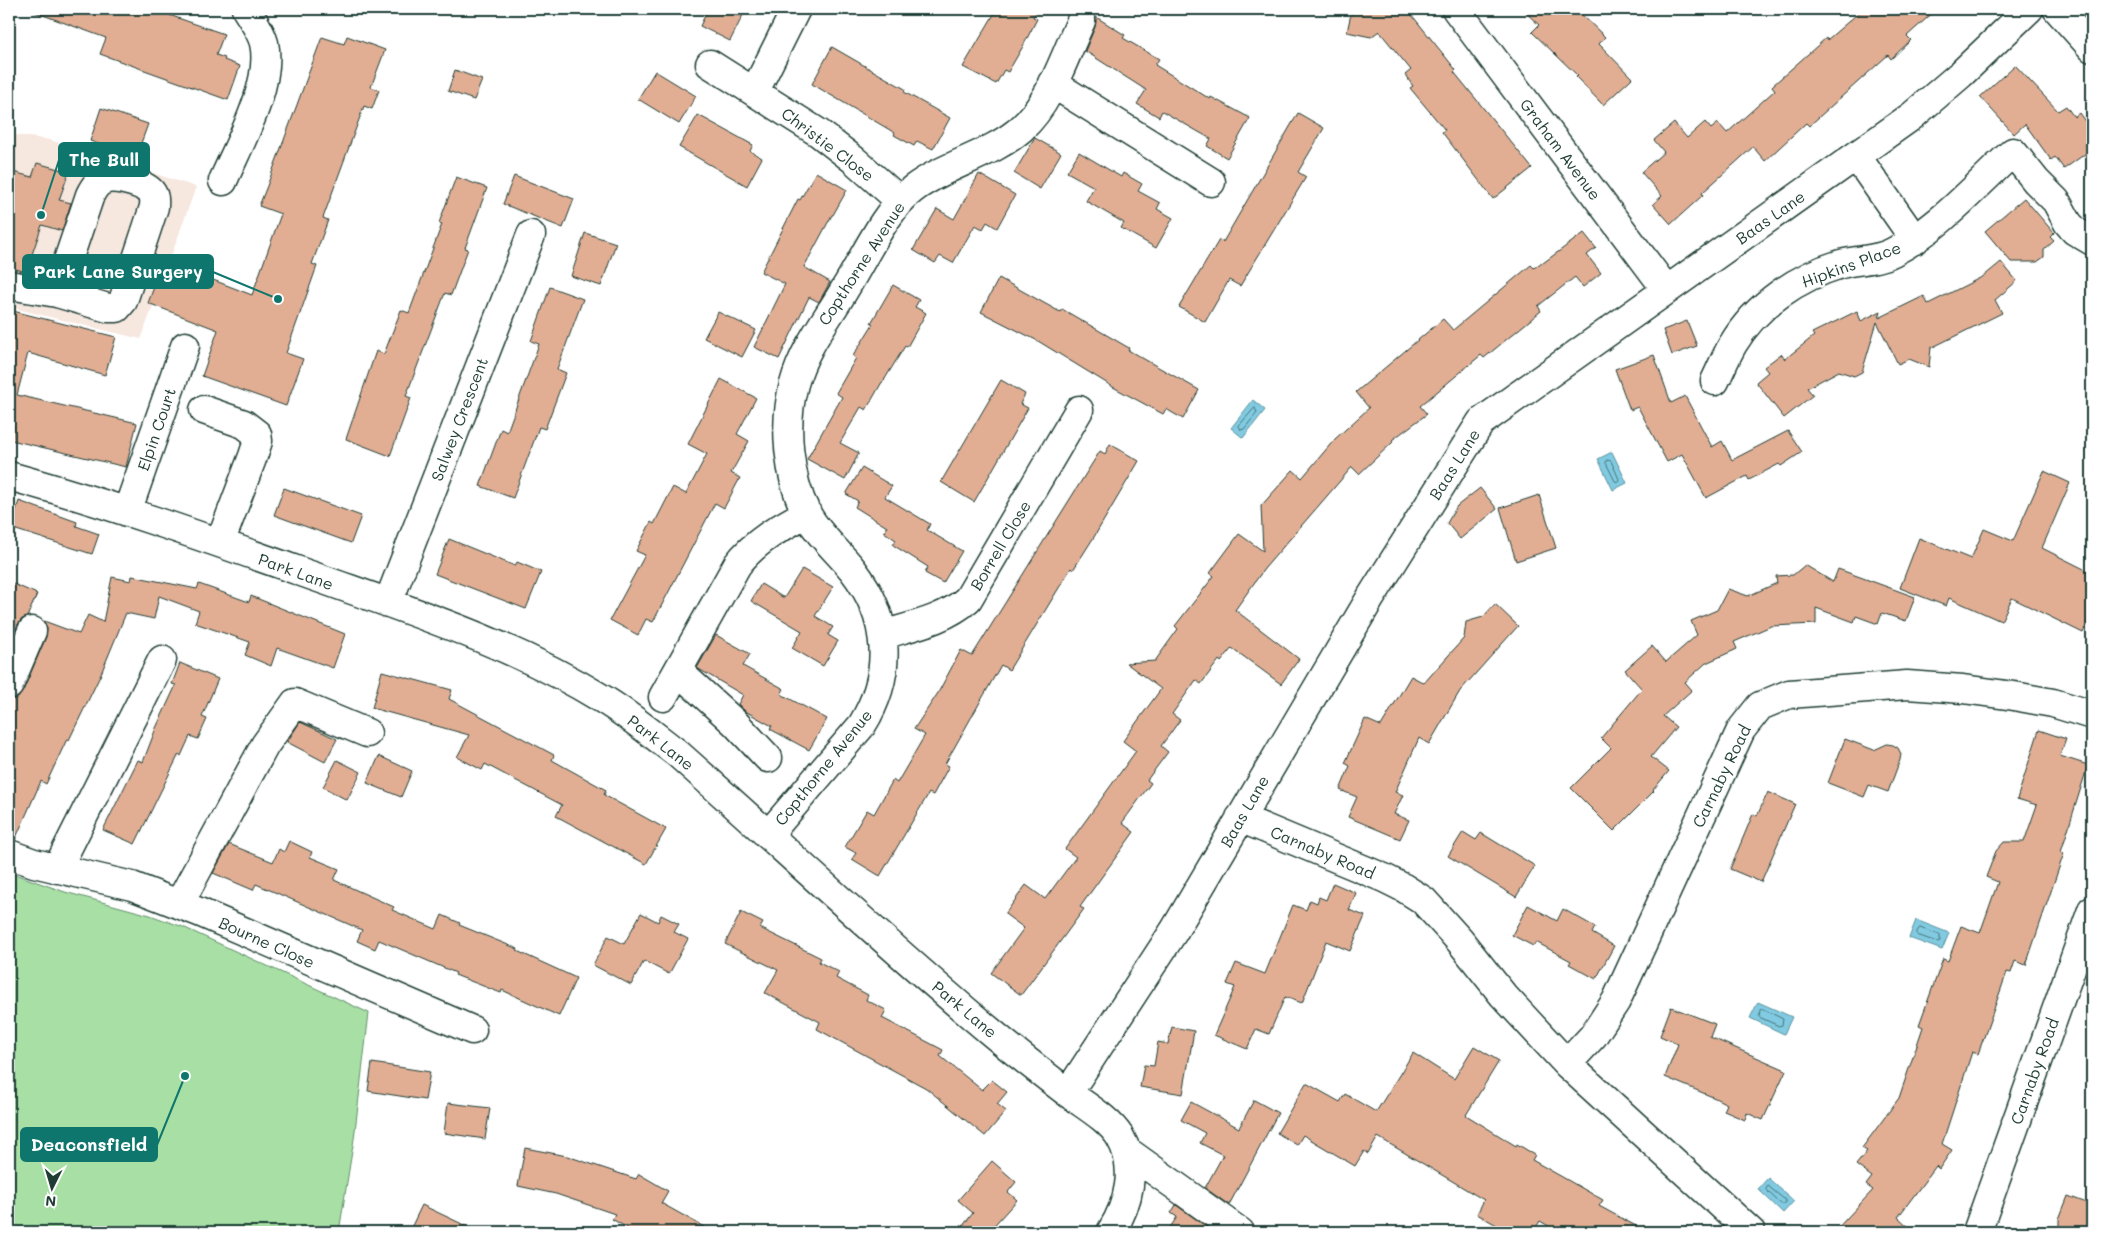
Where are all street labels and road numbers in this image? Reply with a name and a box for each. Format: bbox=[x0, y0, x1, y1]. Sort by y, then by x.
street label: Graham Avenue bbox=[1516, 94, 1606, 204]
street label: Christie Close bbox=[777, 102, 879, 186]
street label: Baas Lane bbox=[1731, 185, 1809, 249]
street label: Copthorne Avenue bbox=[813, 197, 909, 329]
street label: Hipkins Place bbox=[1798, 236, 1904, 292]
street label: Salwey Crescent bbox=[426, 354, 492, 484]
street label: Elpin Court bbox=[132, 385, 180, 473]
street label: Baas Lane bbox=[1424, 425, 1484, 503]
street label: Borrell Close bbox=[965, 496, 1035, 594]
street label: Park Lane bbox=[256, 548, 336, 594]
street label: Copthorne Avenue bbox=[770, 705, 876, 829]
street label: Park Lane bbox=[624, 710, 698, 774]
street label: Carnaby Road bbox=[1687, 721, 1755, 831]
street label: Baas Lane bbox=[1215, 771, 1273, 851]
street label: Carnaby Road bbox=[1267, 820, 1379, 884]
street label: Bourne Close bbox=[216, 912, 318, 972]
street label: Park Lane bbox=[928, 976, 1002, 1042]
street label: Carnaby Road bbox=[2005, 1015, 2063, 1127]

